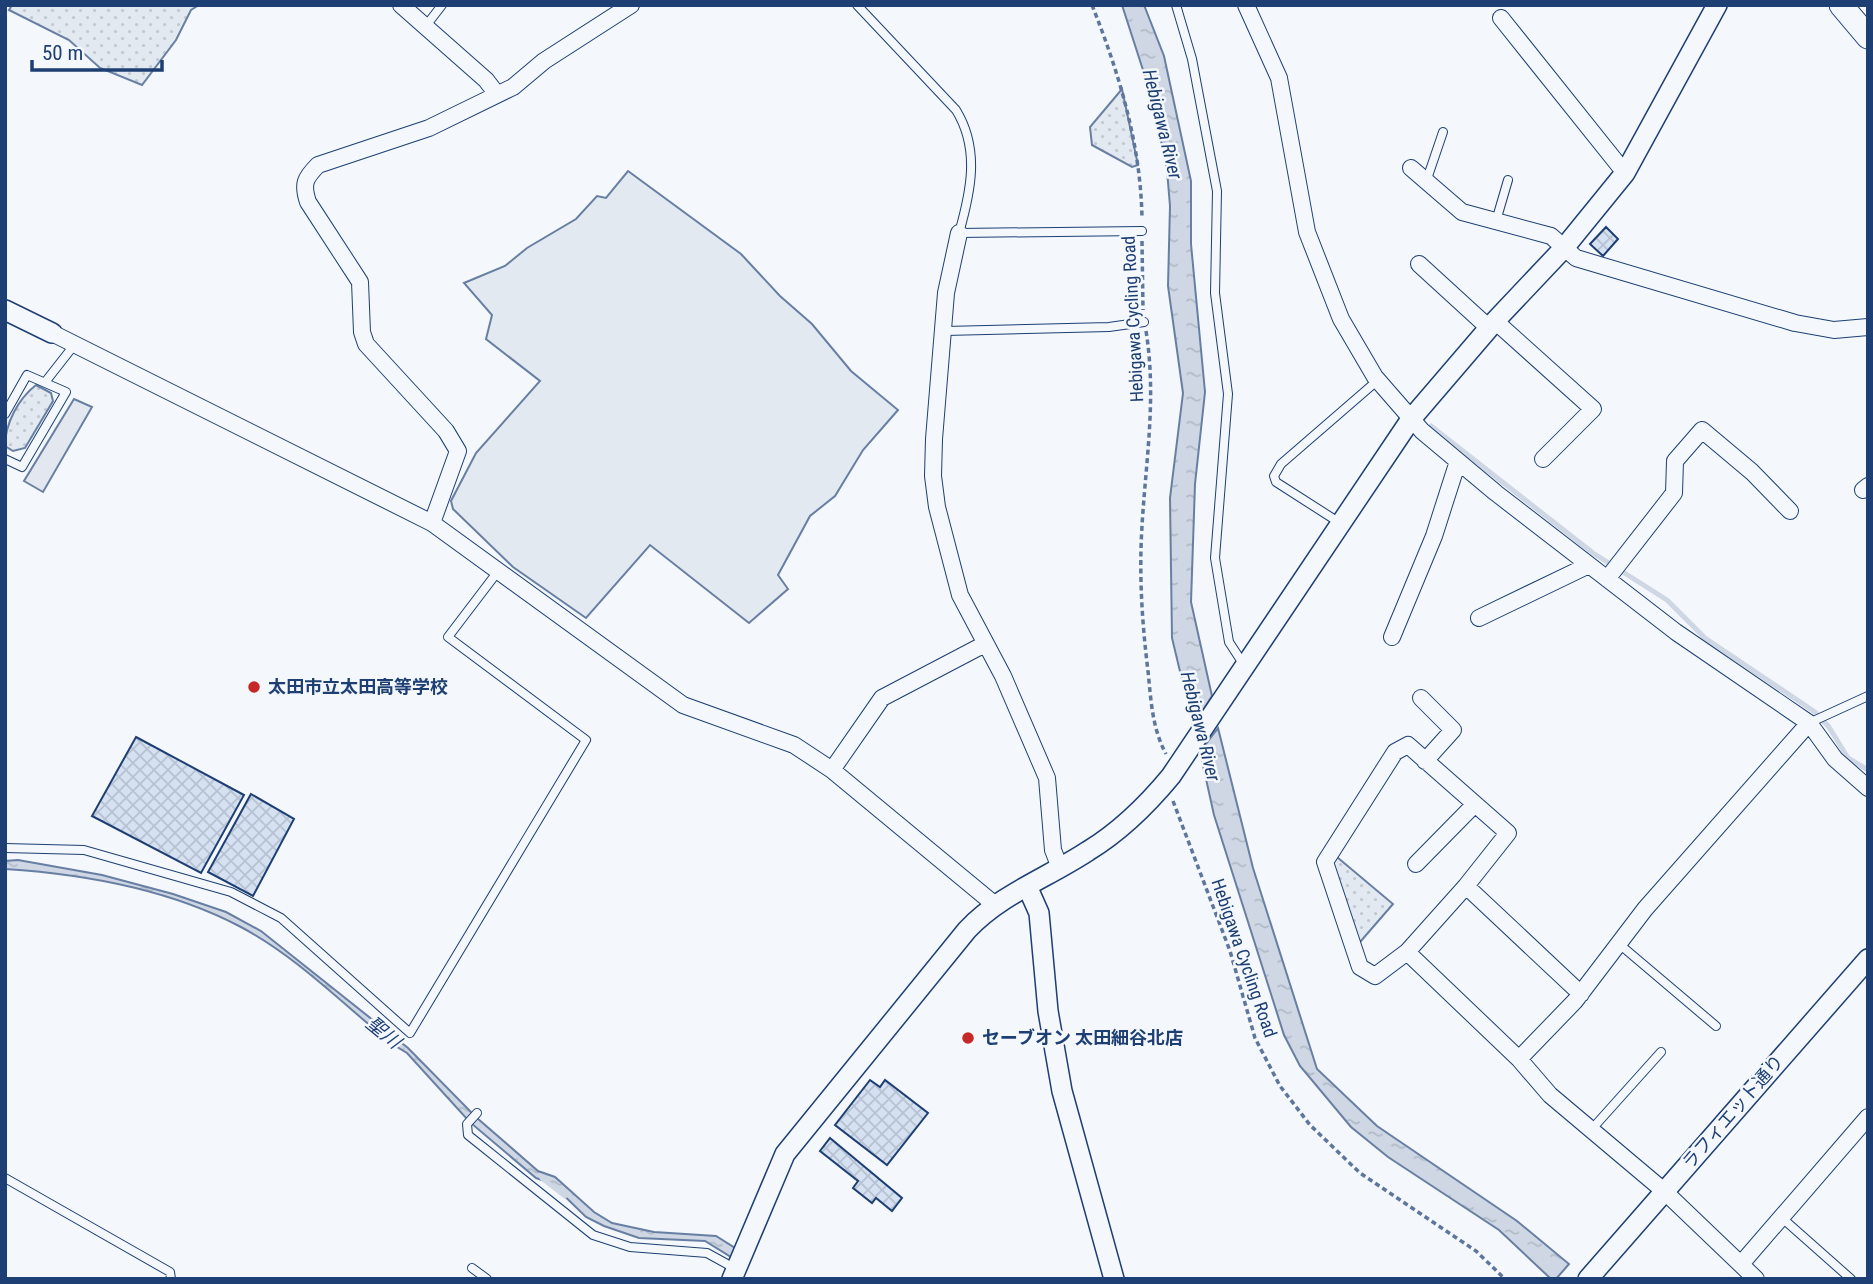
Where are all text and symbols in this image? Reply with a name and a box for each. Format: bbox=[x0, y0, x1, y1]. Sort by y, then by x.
scale bar bbox=[32, 28, 161, 72]
text: 50 m bbox=[42, 41, 83, 65]
water label: Hebigawa River bbox=[1138, 67, 1187, 182]
street label: Hebigawa Cycling Road bbox=[1118, 235, 1147, 403]
water label: Hebigawa River bbox=[1176, 669, 1225, 784]
place label: 太田市立太田高等学校 bbox=[268, 676, 448, 697]
marker: 太田市立太田高等学校 bbox=[246, 679, 262, 695]
street label: Hebigawa Cycling Road bbox=[1207, 876, 1282, 1040]
water label: 聖川 bbox=[362, 1011, 407, 1055]
place label: セーブオン 太田細谷北店 bbox=[982, 1027, 1183, 1048]
marker: セーブオン 太田細谷北店 bbox=[960, 1030, 976, 1046]
street label: ラフィエット通り bbox=[1678, 1051, 1788, 1173]

